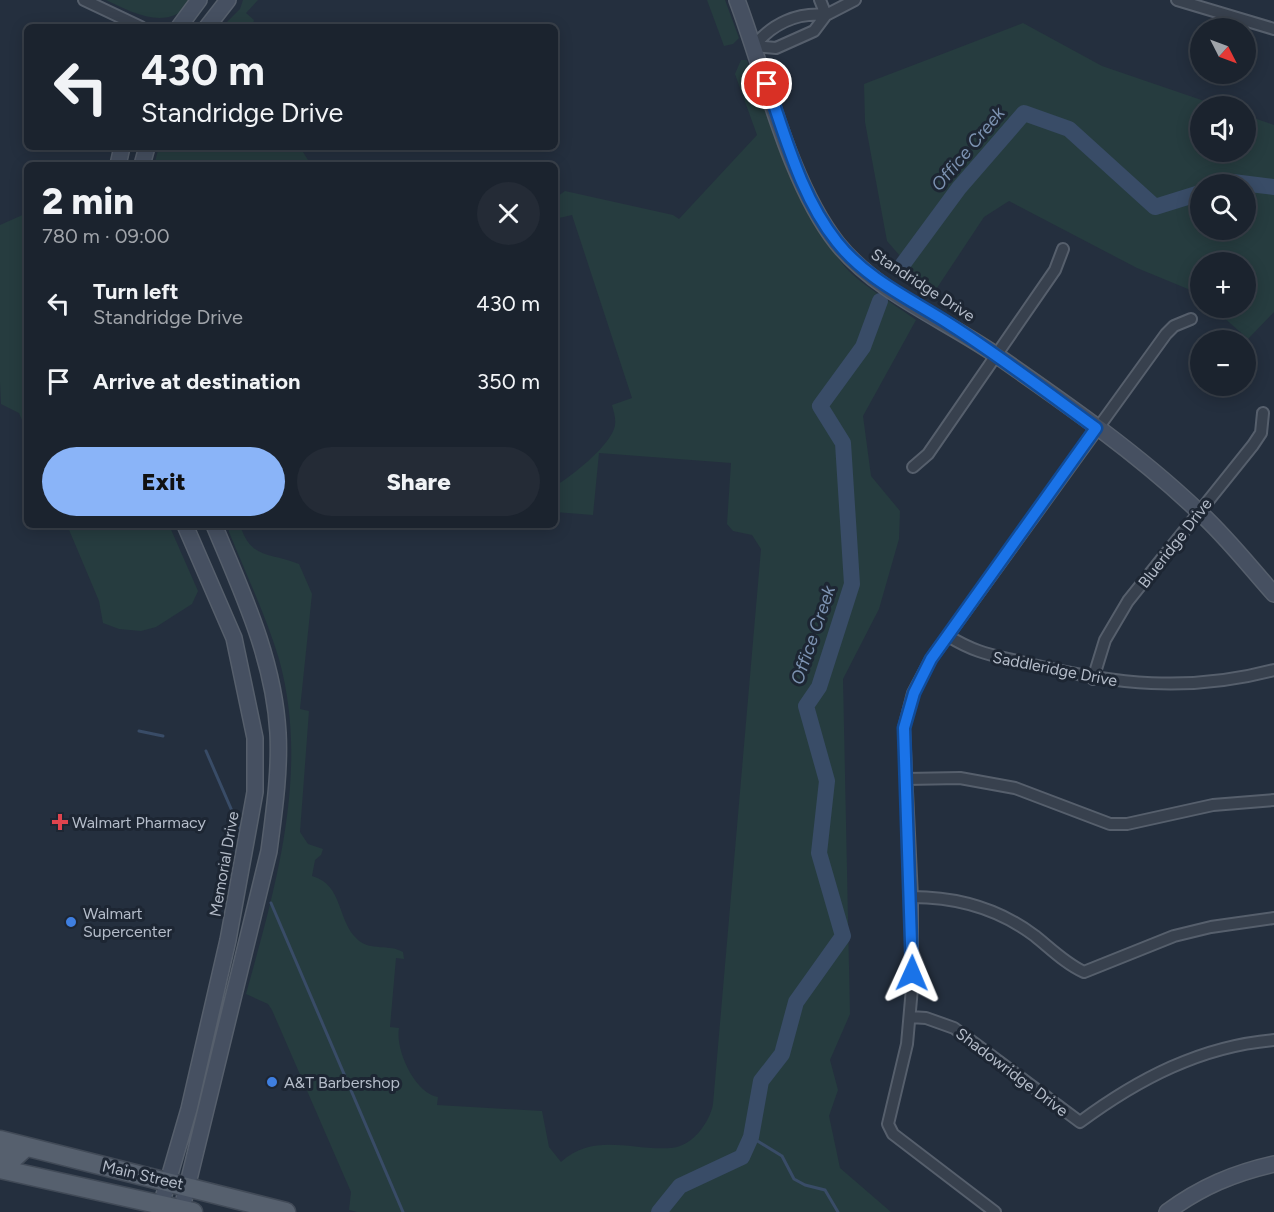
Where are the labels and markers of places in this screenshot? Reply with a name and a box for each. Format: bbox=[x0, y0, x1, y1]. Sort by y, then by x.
pin bbox=[741, 58, 792, 109]
place label: Walmart Pharmacy bbox=[72, 813, 207, 832]
marker: Walmart Pharmacy bbox=[53, 815, 67, 829]
place label: Walmart Supercenter bbox=[83, 904, 172, 941]
marker: Walmart Supercenter bbox=[64, 915, 78, 929]
place label: A&T Barbershop bbox=[284, 1073, 400, 1092]
marker: A&T Barbershop bbox=[265, 1075, 279, 1089]

